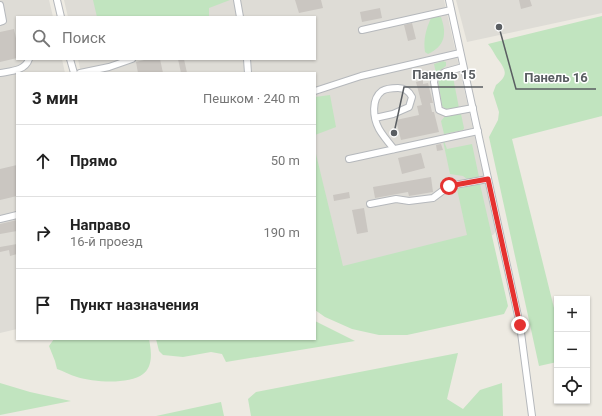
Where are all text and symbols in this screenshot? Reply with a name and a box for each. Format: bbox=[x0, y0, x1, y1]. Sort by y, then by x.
search box bbox=[16, 16, 316, 60]
icon: search bbox=[30, 27, 52, 49]
text: Поиск bbox=[62, 29, 106, 47]
callout: Панель 15 bbox=[404, 62, 483, 87]
callout: Панель 16 bbox=[516, 64, 596, 89]
text: Панель 15 bbox=[412, 67, 476, 82]
text: Панель 16 bbox=[524, 70, 588, 85]
text: 3 мин bbox=[32, 88, 78, 108]
text: Пешком · 240 m bbox=[203, 91, 300, 106]
icon: ahead bbox=[32, 150, 54, 172]
text: Прямо bbox=[70, 152, 117, 170]
text: 50 m bbox=[271, 153, 300, 168]
route start bbox=[440, 177, 458, 195]
text: Направо bbox=[70, 216, 131, 234]
icon: right bbox=[32, 222, 54, 244]
text: 190 m bbox=[263, 225, 300, 240]
text: 16-й проезд bbox=[70, 234, 143, 249]
icon: arrive bbox=[32, 294, 54, 316]
text: Пункт назначения bbox=[70, 296, 199, 314]
map controls bbox=[554, 296, 590, 404]
button: + bbox=[554, 296, 590, 332]
route end bbox=[511, 316, 529, 334]
button: − bbox=[554, 332, 590, 368]
button: locate bbox=[554, 368, 590, 404]

